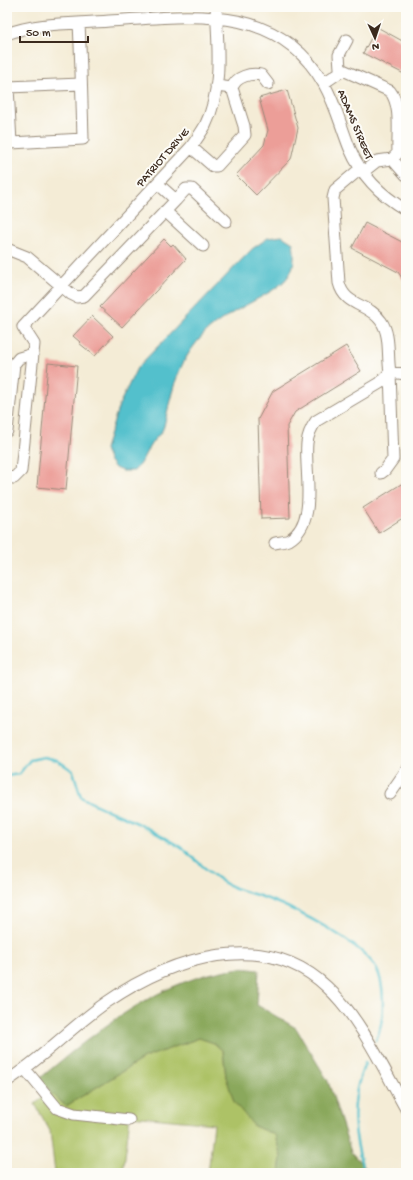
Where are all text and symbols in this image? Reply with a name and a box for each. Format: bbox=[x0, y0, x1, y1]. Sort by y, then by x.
scale bar bbox=[20, 18, 88, 44]
north arrow bbox=[355, 18, 395, 58]
text: 50 m bbox=[26, 27, 51, 41]
text: N bbox=[372, 40, 379, 52]
street label: ADAMS STREET bbox=[333, 88, 376, 163]
street label: PATRIOT DRIVE bbox=[134, 126, 193, 191]

